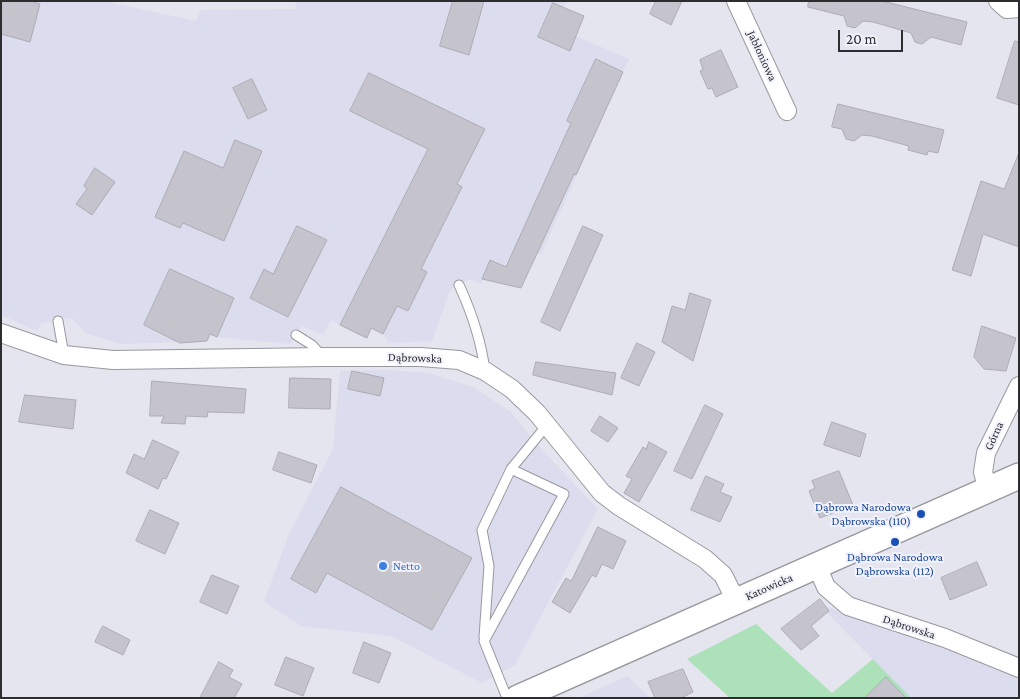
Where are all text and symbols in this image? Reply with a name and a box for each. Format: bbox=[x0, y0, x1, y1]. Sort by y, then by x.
scale bar bbox=[840, 20, 905, 52]
street label: Jabłoniowa bbox=[744, 28, 780, 84]
text: 20 m bbox=[846, 31, 877, 47]
street label: Dąbrowska bbox=[388, 350, 442, 366]
street label: Górna bbox=[981, 419, 1007, 453]
place label: Dąbrowa Narodowa Dąbrowska (110) bbox=[815, 500, 911, 528]
marker: Dąbrowa Narodowa Dąbrowska (110) bbox=[915, 508, 927, 520]
marker: Dąbrowa Narodowa Dąbrowska (112) bbox=[889, 536, 901, 548]
place label: Dąbrowa Narodowa Dąbrowska (112) bbox=[847, 550, 943, 578]
place label: Netto bbox=[393, 559, 420, 573]
marker: Netto bbox=[377, 560, 389, 572]
street label: Katowicka bbox=[743, 570, 795, 604]
street label: Dąbrowska bbox=[881, 612, 937, 642]

